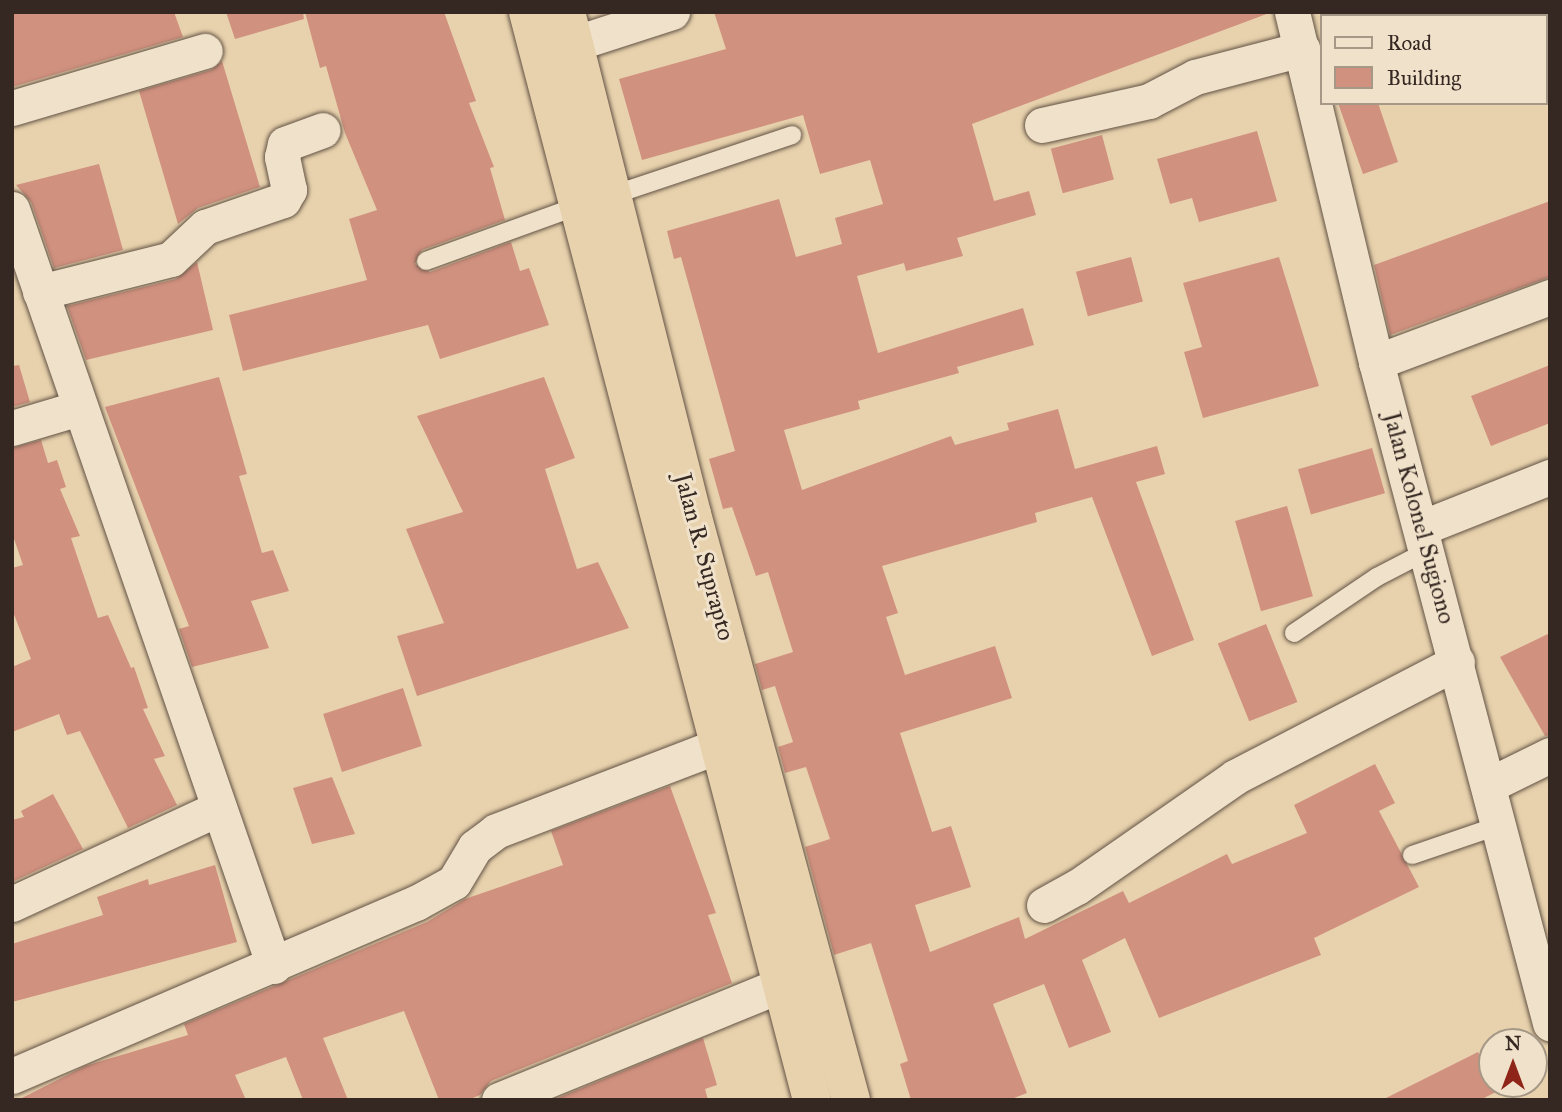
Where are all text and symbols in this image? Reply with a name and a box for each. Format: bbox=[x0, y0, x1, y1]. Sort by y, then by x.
legend bbox=[1320, 14, 1548, 105]
text: Road bbox=[1387, 30, 1432, 56]
text: Building bbox=[1387, 65, 1461, 91]
street label: Jalan Kolonel Sugiono bbox=[1377, 409, 1461, 627]
street label: Jalan R. Suprapto bbox=[668, 470, 740, 644]
north arrow bbox=[1478, 1028, 1548, 1098]
text: N bbox=[1505, 1032, 1521, 1055]

